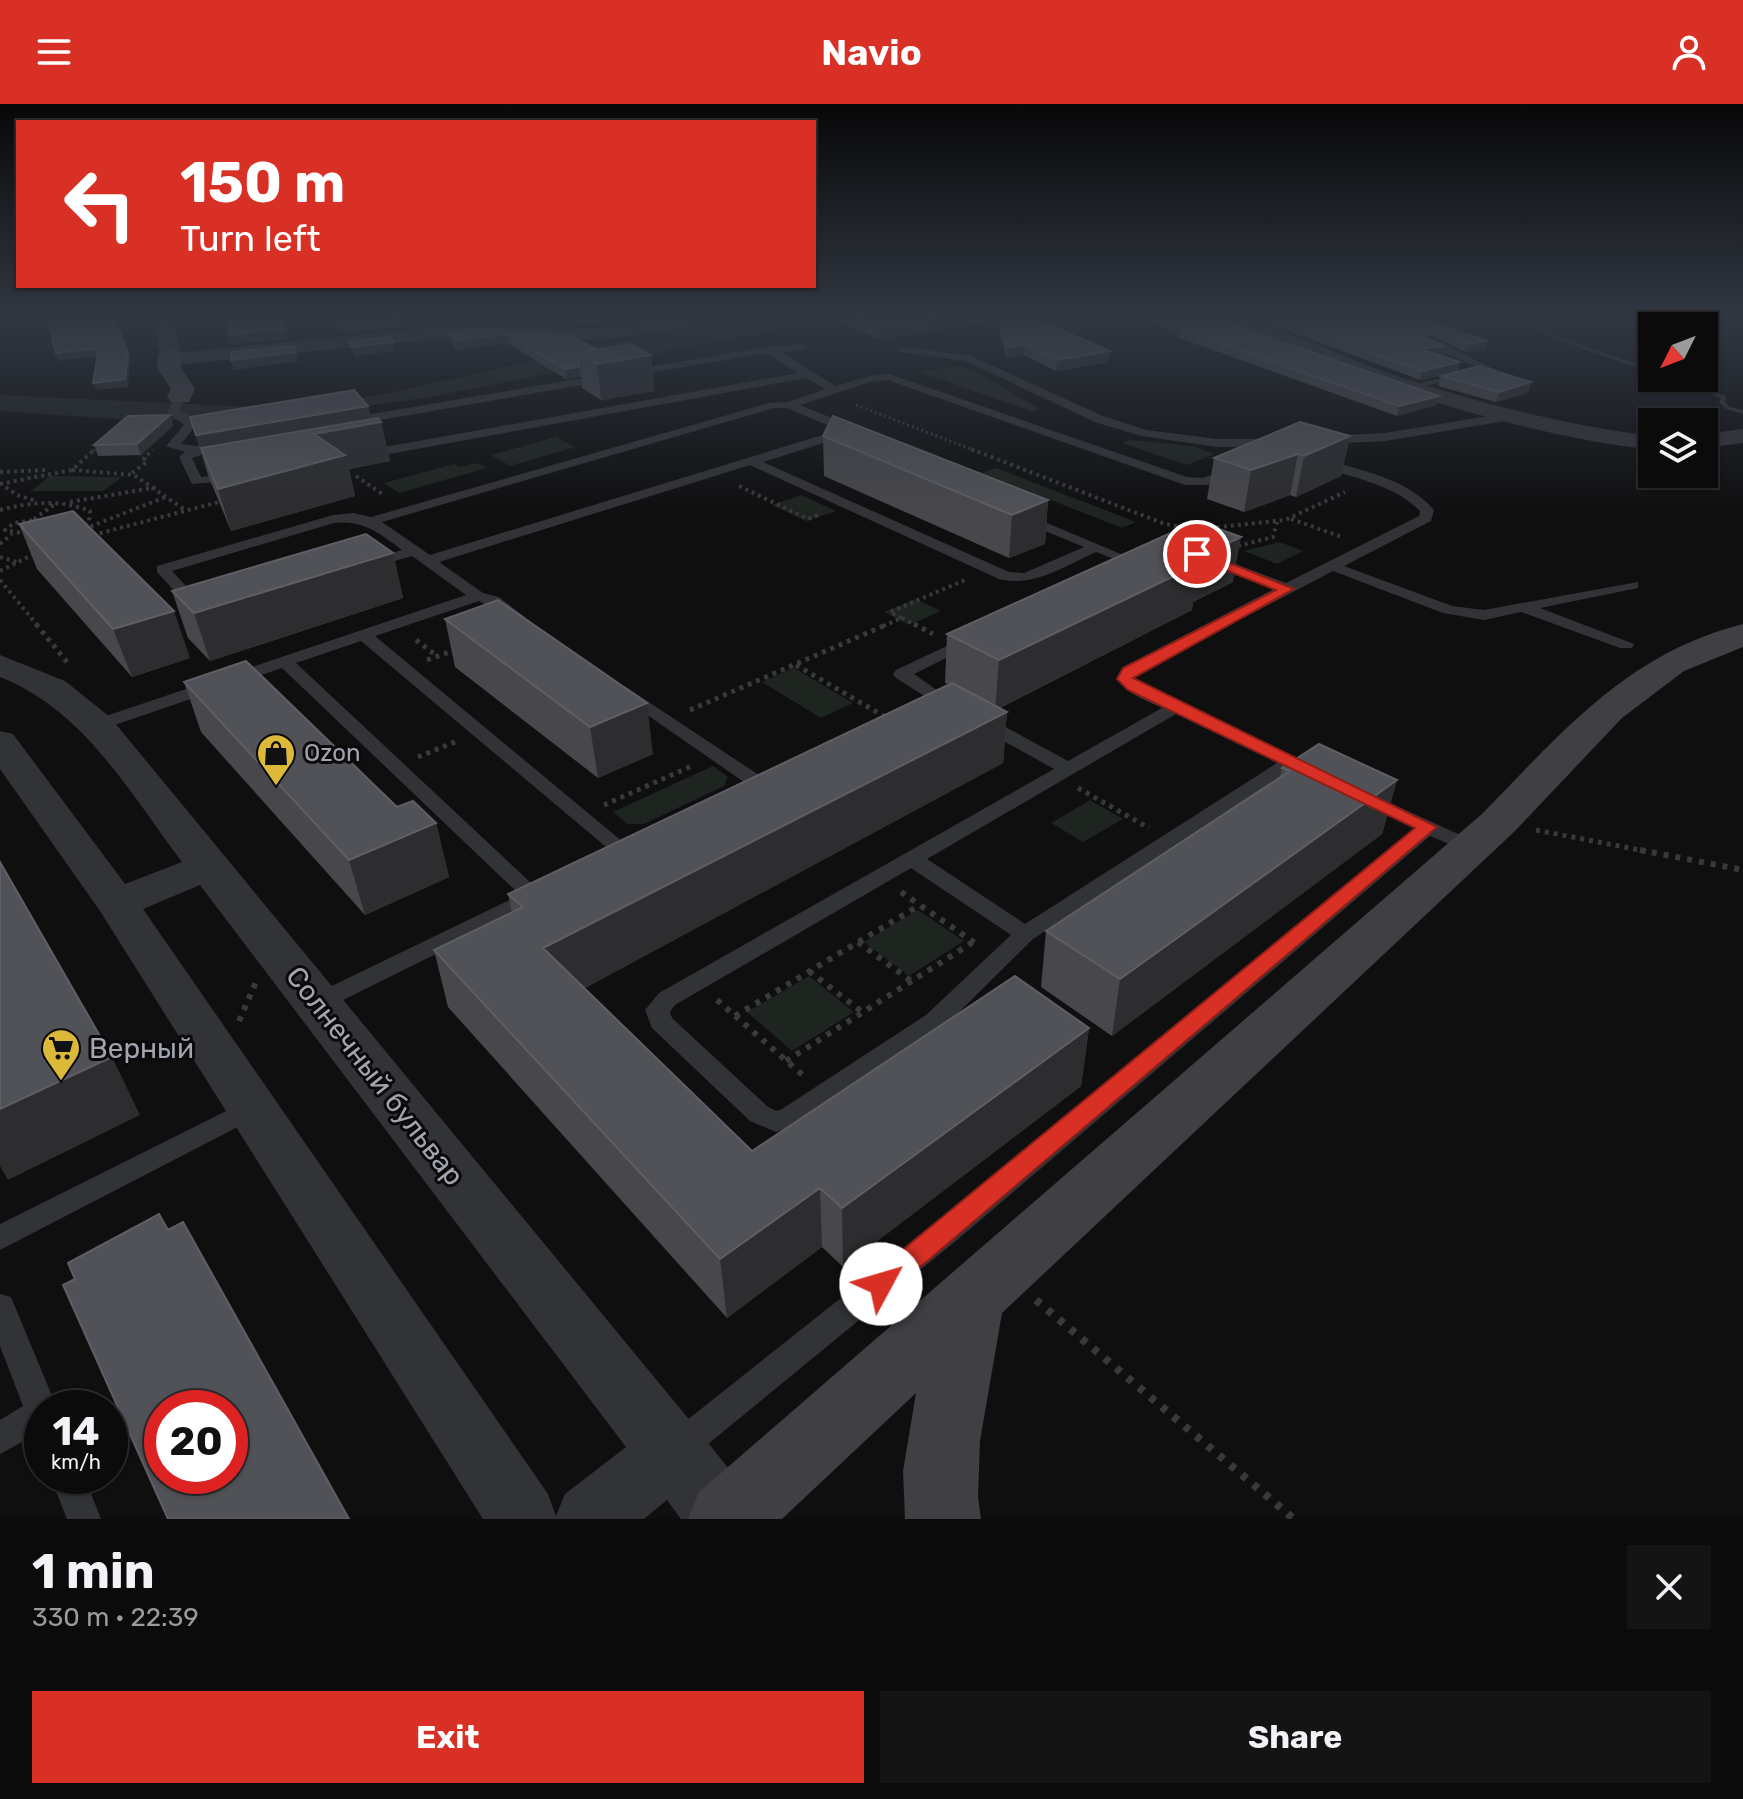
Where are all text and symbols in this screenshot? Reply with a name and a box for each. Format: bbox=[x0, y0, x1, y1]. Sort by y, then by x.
icon: menu bbox=[32, 30, 76, 74]
icon: person bbox=[1667, 30, 1711, 74]
text: Navio bbox=[821, 31, 922, 74]
text: 150 m bbox=[180, 150, 345, 216]
icon: left bbox=[48, 152, 152, 256]
text: Turn left bbox=[180, 217, 321, 260]
north arrow bbox=[1638, 312, 1718, 392]
map controls bbox=[1638, 312, 1718, 488]
button: layers bbox=[1638, 408, 1718, 488]
pin bbox=[1163, 520, 1231, 588]
icon: arrive bbox=[1175, 532, 1219, 576]
shop icon: Ozon bbox=[255, 732, 297, 787]
place label: Ozon bbox=[304, 739, 361, 767]
street label: Солнечный бульвар bbox=[279, 960, 471, 1192]
supermarket icon: Верный bbox=[40, 1027, 82, 1082]
place label: Верный bbox=[89, 1032, 194, 1065]
position arrow bbox=[839, 1242, 923, 1326]
speed limit sign: 20 bbox=[144, 1390, 248, 1494]
text: 14 bbox=[52, 1408, 100, 1455]
text: km/h bbox=[51, 1450, 101, 1474]
text: 1 min bbox=[32, 1543, 155, 1600]
button: close bbox=[1627, 1545, 1711, 1629]
text: 330 m · 22:39 bbox=[32, 1602, 199, 1633]
button: Exit bbox=[32, 1691, 864, 1783]
button: Share bbox=[880, 1691, 1711, 1783]

